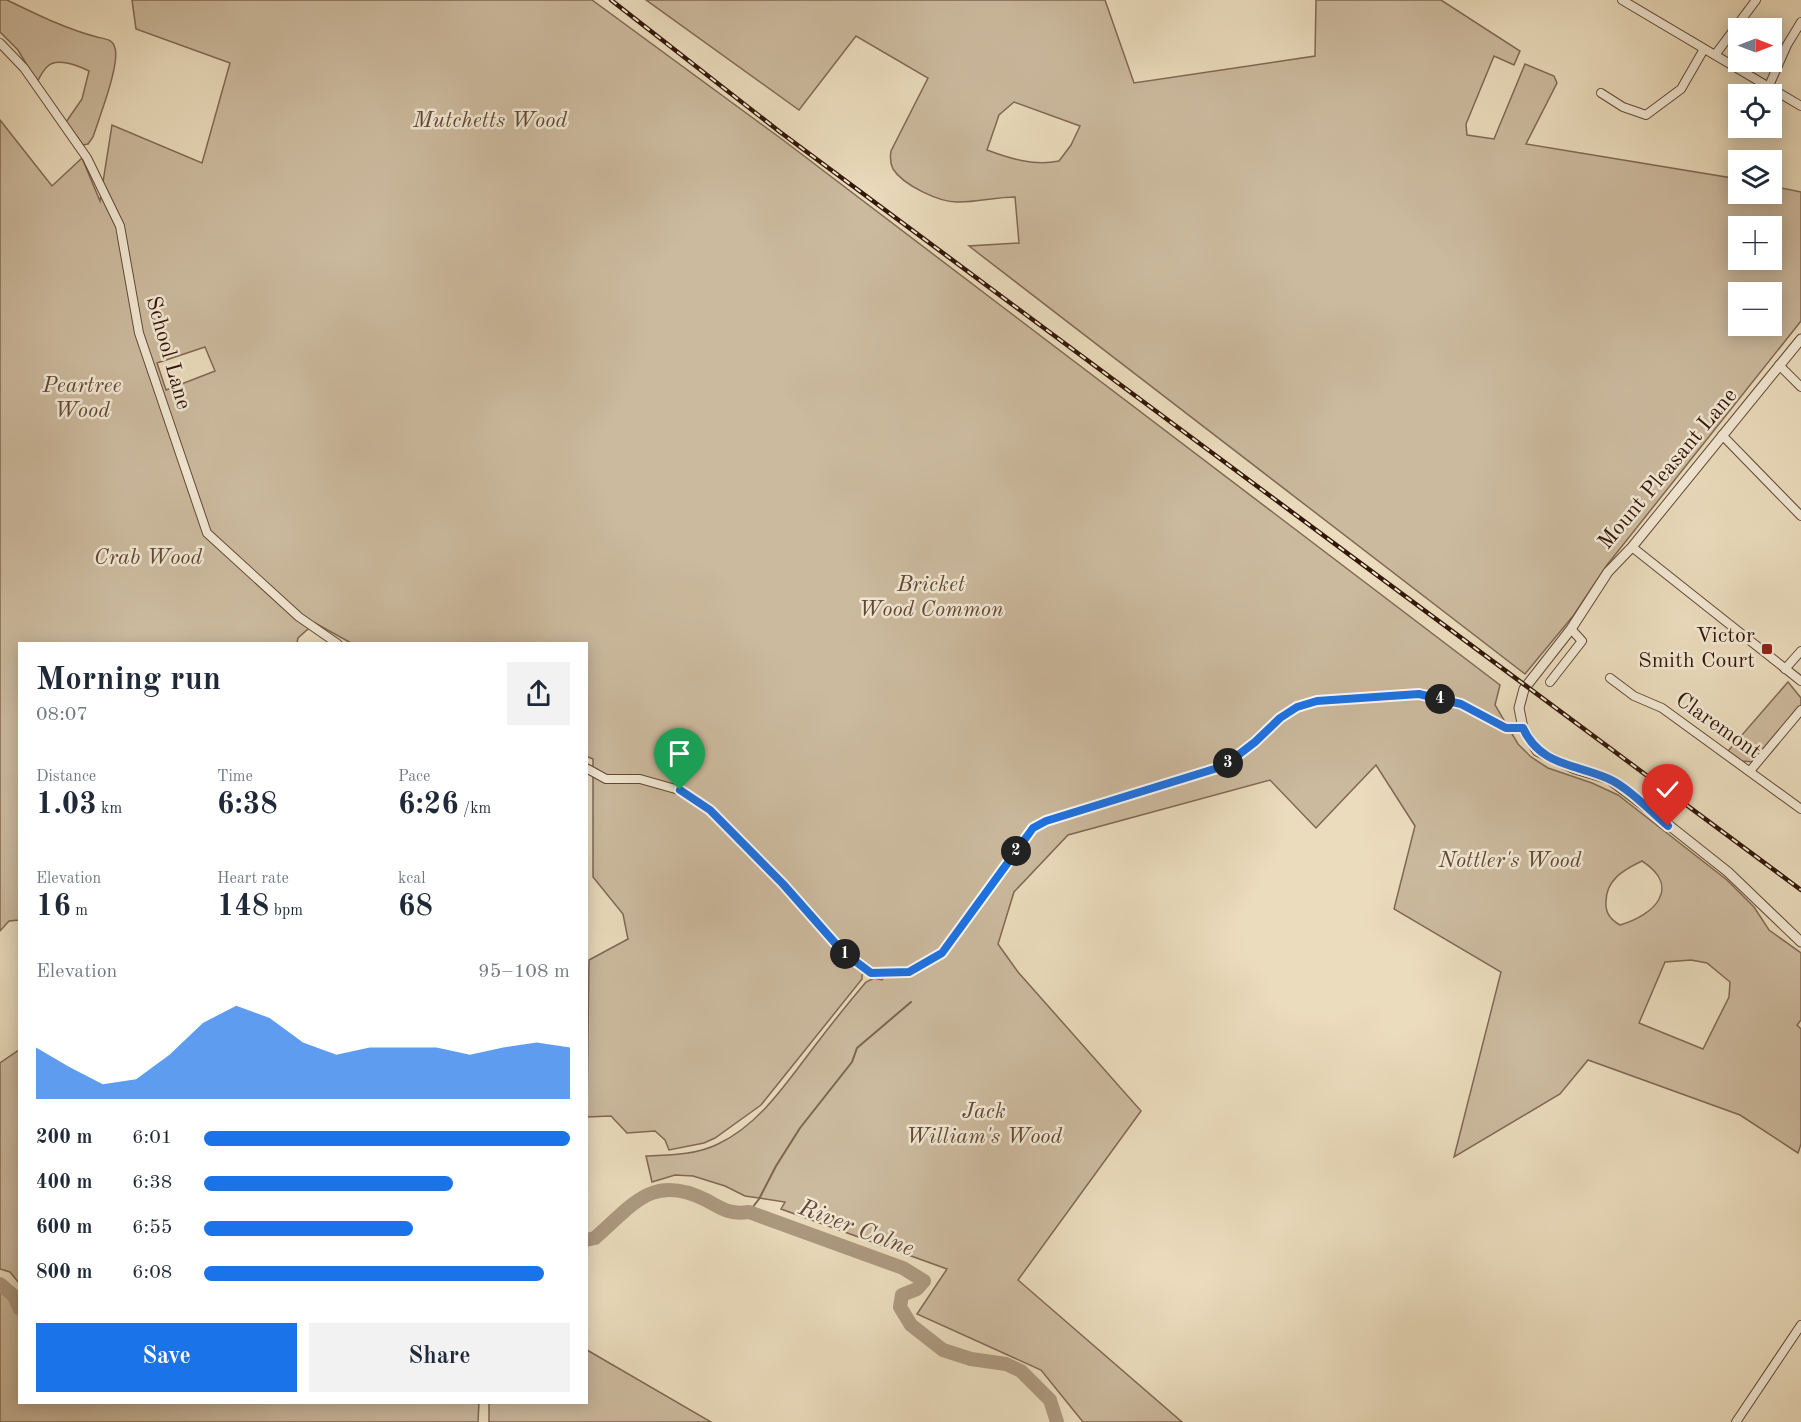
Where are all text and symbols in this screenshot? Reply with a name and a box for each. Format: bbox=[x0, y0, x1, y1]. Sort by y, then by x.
north arrow bbox=[1728, 18, 1782, 72]
map controls bbox=[1728, 18, 1782, 336]
button: locate bbox=[1728, 84, 1782, 138]
park label: Mutchetts Wood bbox=[412, 110, 567, 132]
button: layers bbox=[1728, 150, 1782, 204]
button: + bbox=[1728, 216, 1782, 270]
button: − bbox=[1728, 282, 1782, 336]
street label: School Lane bbox=[141, 294, 195, 412]
park label: Peartree Wood bbox=[41, 375, 122, 422]
street label: Mount Pleasant Lane bbox=[1594, 384, 1742, 554]
park label: Crab Wood bbox=[94, 547, 203, 569]
park label: Bricket Wood Common bbox=[859, 574, 1004, 621]
place label: Victor Smith Court bbox=[1638, 625, 1755, 672]
marker: Victor Smith Court bbox=[1760, 642, 1774, 656]
button: share bbox=[507, 662, 570, 725]
text: Morning run bbox=[36, 664, 221, 697]
pin: 4 bbox=[1425, 684, 1455, 714]
street label: Claremont bbox=[1671, 689, 1765, 763]
text: 4 bbox=[1435, 691, 1445, 707]
text: 08:07 bbox=[36, 705, 88, 725]
pin bbox=[654, 728, 705, 790]
icon: arrive bbox=[663, 737, 696, 770]
pin: 3 bbox=[1213, 748, 1243, 778]
text: 3 bbox=[1223, 755, 1233, 771]
pin bbox=[1642, 764, 1693, 826]
text: Distance bbox=[36, 769, 96, 785]
text: Time bbox=[217, 769, 253, 785]
text: Pace bbox=[398, 769, 430, 785]
icon: check bbox=[1651, 773, 1684, 806]
text: 1.03 bbox=[36, 790, 97, 820]
text: 6:38 bbox=[217, 790, 278, 820]
text: 6:26 bbox=[398, 790, 459, 820]
text: km bbox=[97, 801, 122, 817]
text: /km bbox=[459, 801, 491, 817]
pin: 2 bbox=[1001, 836, 1031, 866]
text: 2 bbox=[1011, 843, 1021, 859]
park label: Nottler's Wood bbox=[1438, 850, 1582, 872]
text: Elevation bbox=[36, 871, 101, 887]
text: Heart rate bbox=[217, 871, 289, 887]
text: kcal bbox=[398, 871, 426, 887]
text: 16 bbox=[36, 892, 71, 922]
text: 148 bbox=[217, 892, 269, 922]
text: 68 bbox=[398, 892, 433, 922]
text: m bbox=[71, 903, 88, 919]
text: bpm bbox=[269, 903, 303, 919]
pin: 1 bbox=[830, 939, 860, 969]
text: 1 bbox=[840, 946, 850, 962]
text: Elevation bbox=[36, 962, 117, 982]
text: 95–108 m bbox=[478, 962, 570, 982]
park label: Jack William's Wood bbox=[906, 1101, 1063, 1148]
text: 200 m bbox=[36, 1128, 92, 1148]
text: 6:01 bbox=[132, 1128, 172, 1148]
text: 400 m bbox=[36, 1173, 92, 1193]
text: 6:38 bbox=[132, 1173, 172, 1193]
water label: River Colne bbox=[794, 1196, 917, 1262]
text: 600 m bbox=[36, 1218, 92, 1238]
text: 6:55 bbox=[132, 1218, 172, 1238]
text: 800 m bbox=[36, 1263, 92, 1283]
text: 6:08 bbox=[132, 1263, 172, 1283]
button: Save bbox=[36, 1323, 297, 1392]
button: Share bbox=[309, 1323, 570, 1392]

